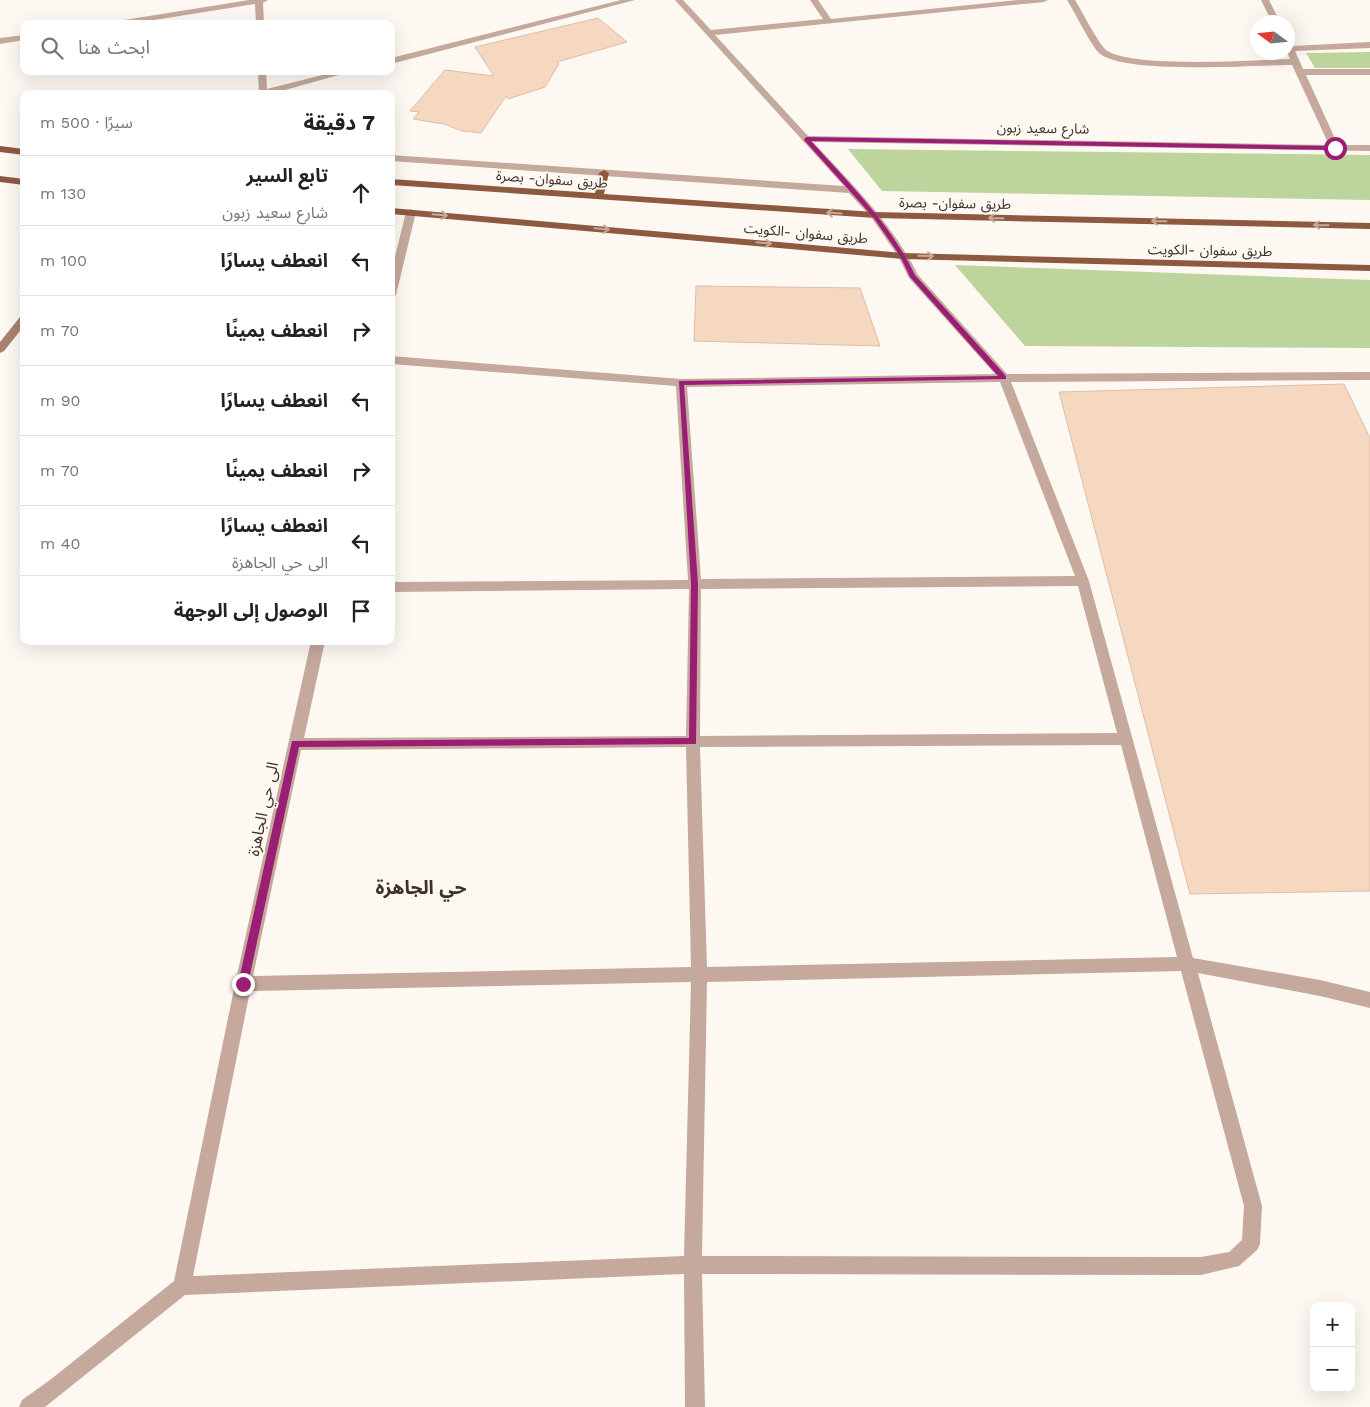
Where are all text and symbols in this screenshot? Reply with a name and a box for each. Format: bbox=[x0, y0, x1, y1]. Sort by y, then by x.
north arrow bbox=[1250, 15, 1295, 60]
search box bbox=[20, 20, 395, 75]
icon: search bbox=[38, 34, 66, 62]
text: ابحث هنا bbox=[78, 36, 150, 59]
text: 7 دقيقة bbox=[303, 110, 375, 135]
text: سيرًا · 500 m bbox=[40, 113, 133, 132]
street label: شارع سعيد زبون bbox=[997, 119, 1089, 140]
route start bbox=[1324, 137, 1347, 160]
text: تابع السير bbox=[246, 164, 328, 187]
street label: طريق سفوان- بصرة bbox=[495, 167, 608, 193]
icon: ahead bbox=[347, 179, 375, 207]
text: 130 m bbox=[40, 184, 86, 203]
street label: طريق سفوان- بصرة bbox=[899, 194, 1011, 214]
text: شارع سعيد زبون bbox=[222, 203, 328, 222]
one-way arrow bbox=[826, 208, 842, 217]
one-way arrow bbox=[432, 210, 448, 220]
one-way arrow bbox=[989, 213, 1005, 223]
one-way arrow bbox=[1151, 216, 1168, 226]
street label: طريق سفوان -الكويت bbox=[743, 220, 869, 248]
one-way arrow bbox=[1314, 220, 1330, 229]
one-way arrow bbox=[593, 224, 609, 234]
one-way arrow bbox=[755, 239, 771, 248]
street label: طريق سفوان -الكويت bbox=[1148, 241, 1272, 261]
icon: left bbox=[347, 247, 375, 275]
text: انعطف يسارًا bbox=[220, 249, 328, 272]
text: 100 m bbox=[40, 251, 87, 270]
one-way arrow bbox=[917, 252, 933, 261]
icon: right bbox=[347, 317, 375, 345]
text: انعطف يمينًا bbox=[225, 319, 328, 342]
text: 70 m bbox=[40, 321, 79, 340]
icon: left bbox=[347, 387, 375, 415]
text: انعطف يسارًا bbox=[220, 389, 328, 412]
text: 90 m bbox=[40, 391, 81, 410]
icon: right bbox=[347, 457, 375, 485]
text: انعطف يمينًا bbox=[225, 459, 328, 482]
text: 70 m bbox=[40, 461, 79, 480]
text: انعطف يسارًا bbox=[220, 514, 328, 537]
icon: left bbox=[347, 529, 375, 557]
text: 40 m bbox=[40, 534, 80, 553]
text: الى حي الجاهزة bbox=[232, 553, 328, 572]
icon: arrive bbox=[347, 597, 375, 625]
text: الوصول إلى الوجهة bbox=[174, 599, 328, 622]
street label: الى حي الجاهزة bbox=[244, 760, 285, 859]
district label: حي الجاهزة bbox=[376, 876, 466, 902]
route end bbox=[232, 973, 255, 996]
map controls bbox=[1310, 1302, 1355, 1392]
button: + bbox=[1310, 1302, 1355, 1347]
button: − bbox=[1310, 1347, 1355, 1392]

